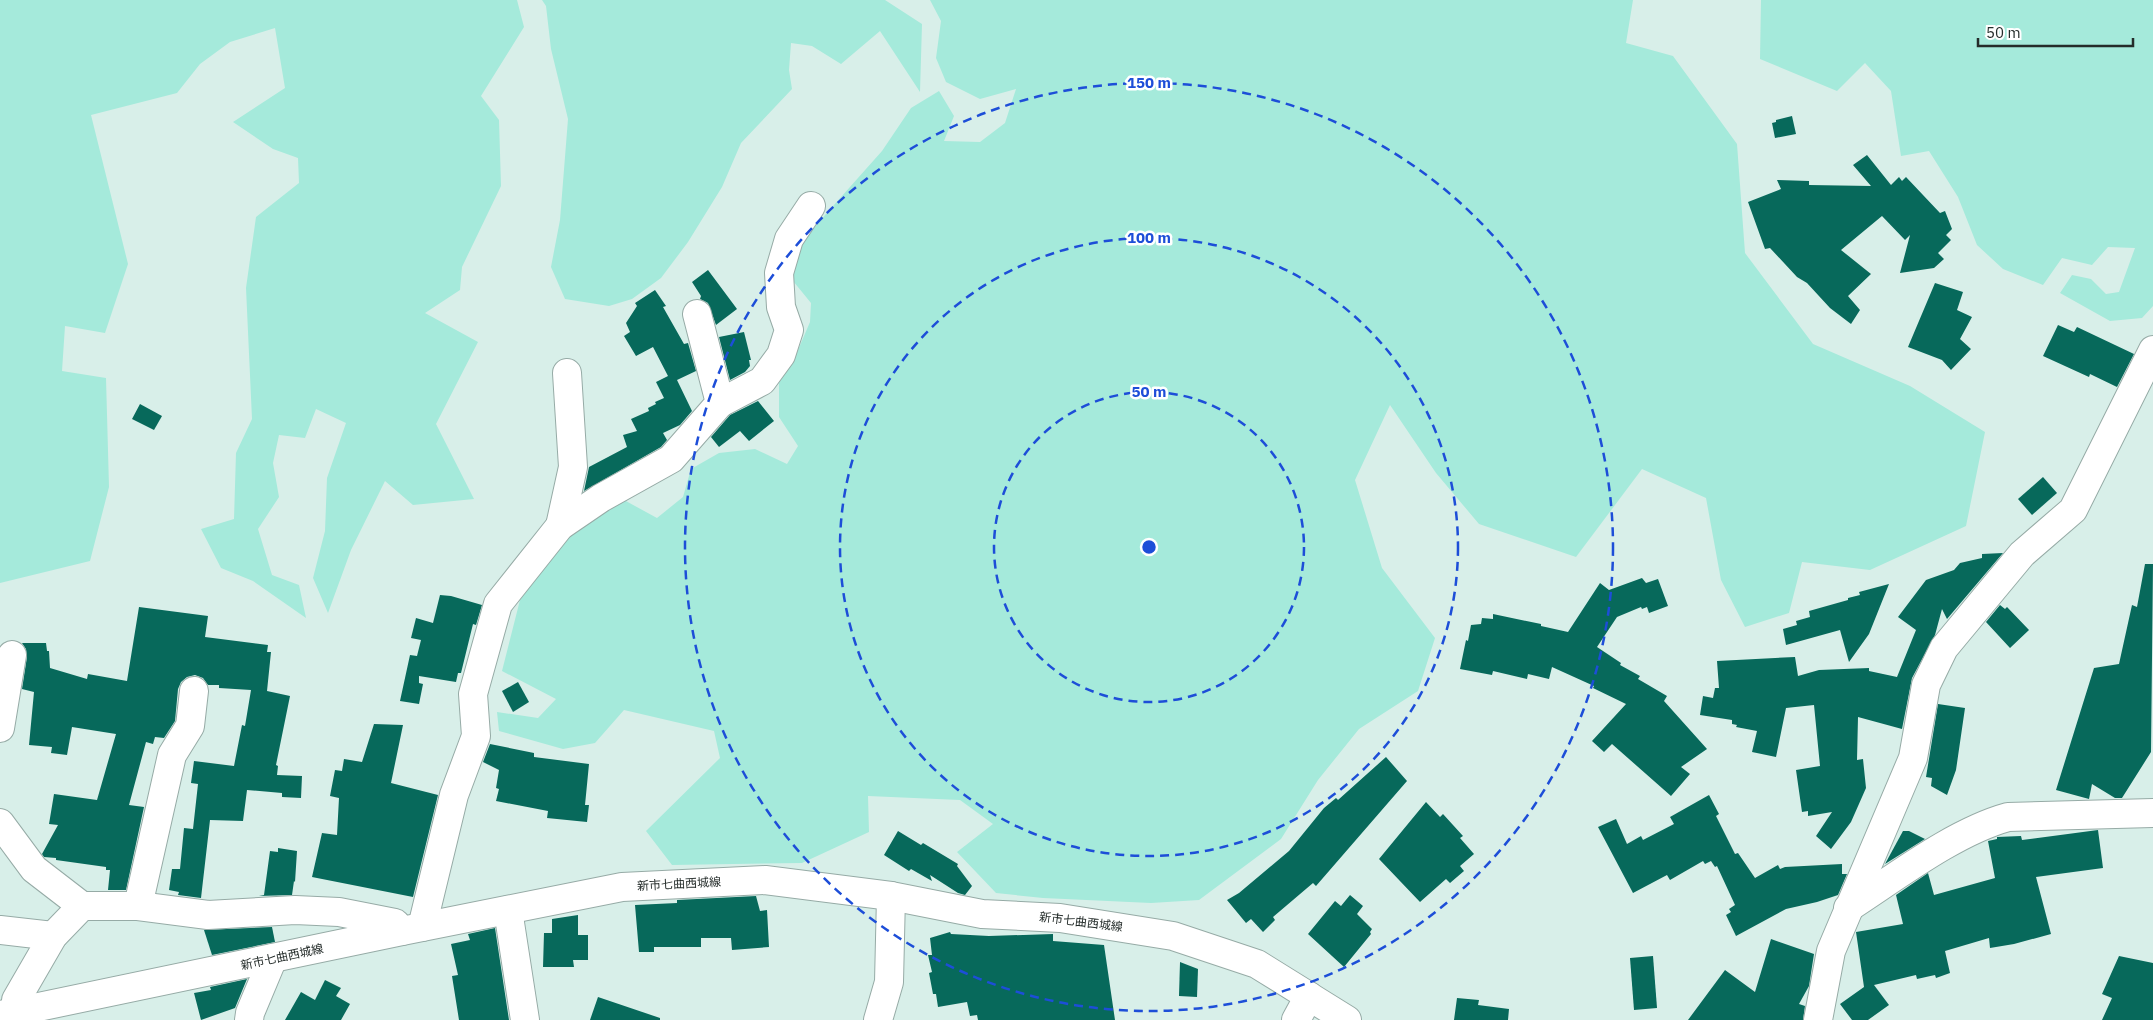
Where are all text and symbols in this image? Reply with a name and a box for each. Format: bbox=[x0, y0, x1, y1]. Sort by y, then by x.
scale bar bbox=[1978, 15, 2133, 47]
text: 50 m bbox=[1986, 23, 2021, 42]
text: 150 m bbox=[1127, 73, 1171, 92]
text: 100 m bbox=[1127, 228, 1171, 247]
text: 50 m bbox=[1132, 382, 1166, 401]
centre of rings bbox=[1140, 538, 1158, 556]
street label: 新市七曲西城線 bbox=[637, 874, 721, 893]
street label: 新市七曲西城線 bbox=[1038, 909, 1124, 934]
street label: 新市七曲西城線 bbox=[239, 940, 325, 973]

